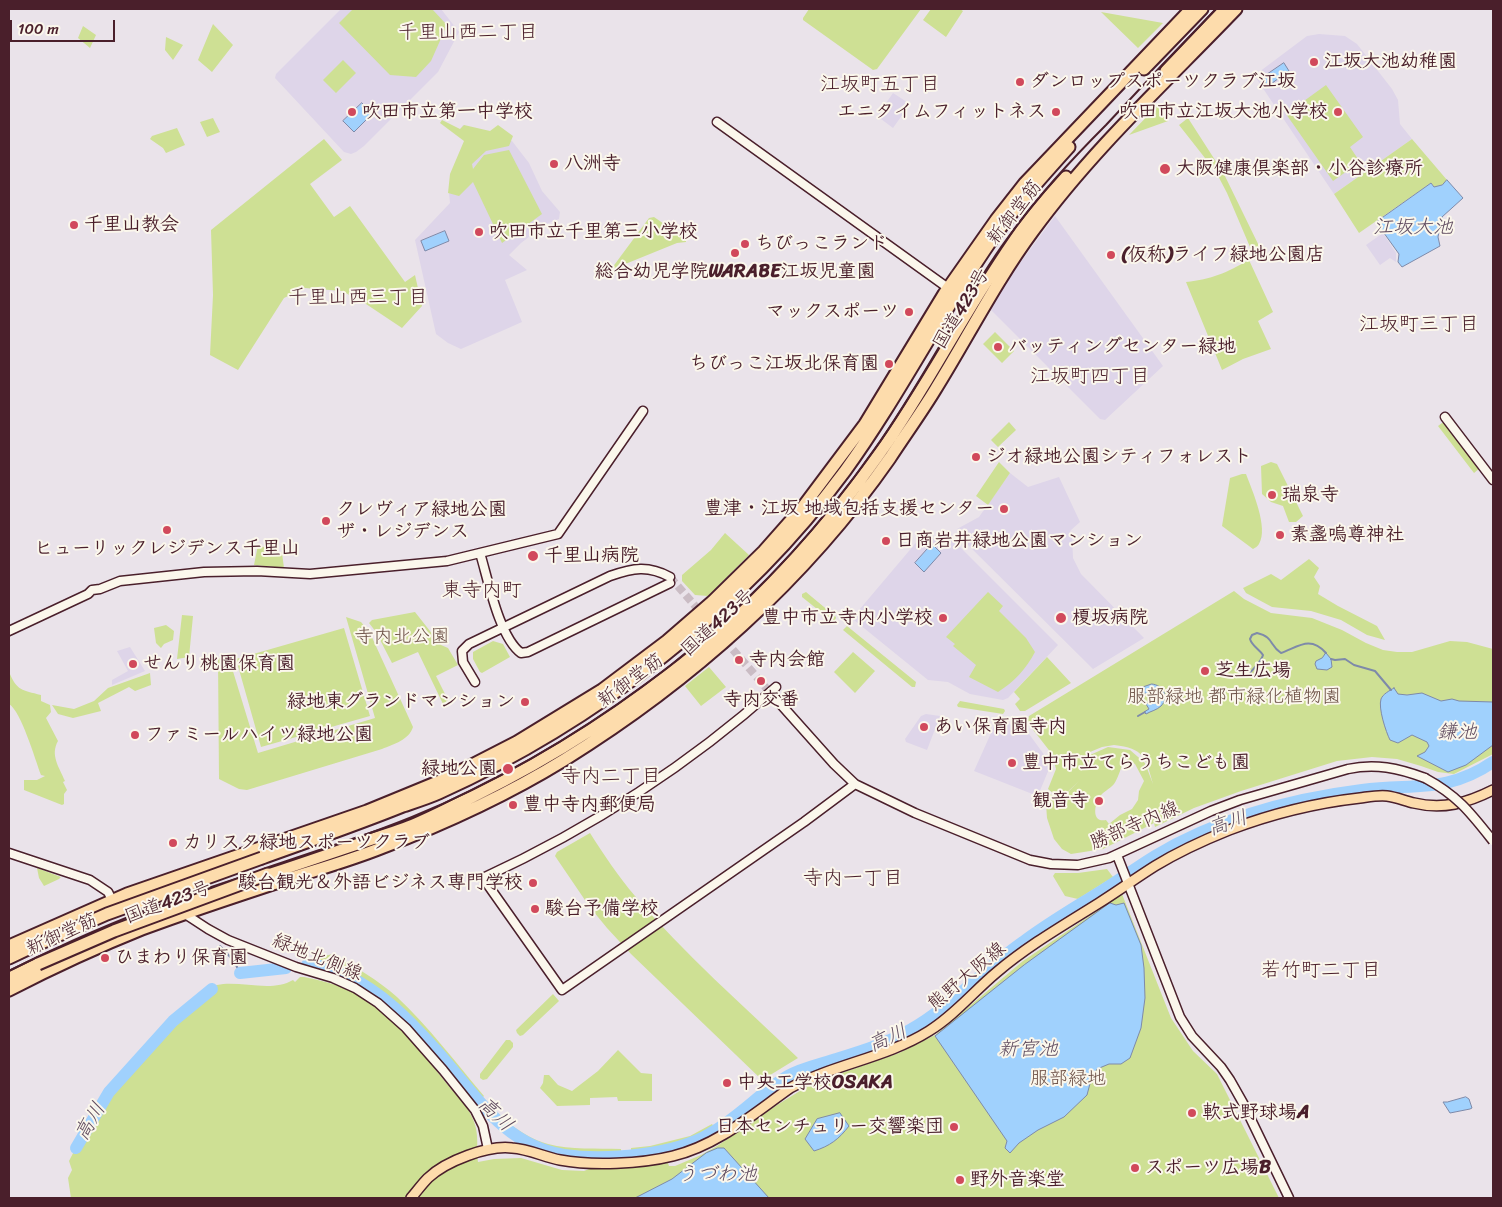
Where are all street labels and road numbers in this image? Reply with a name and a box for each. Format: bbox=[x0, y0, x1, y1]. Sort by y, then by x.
street label: 新御堂筋 bbox=[983, 176, 1047, 250]
street label: 国道423号 bbox=[929, 264, 995, 354]
street label: 国道423号 bbox=[677, 584, 759, 662]
street label: 新御堂筋 bbox=[594, 649, 668, 713]
street label: 勝部寺内線 bbox=[1087, 797, 1183, 855]
street label: 国道423号 bbox=[122, 877, 214, 929]
street label: 新御堂筋 bbox=[23, 909, 101, 961]
street label: 緑地北側線 bbox=[269, 930, 365, 986]
street label: 熊野大阪線 bbox=[923, 938, 1011, 1016]

